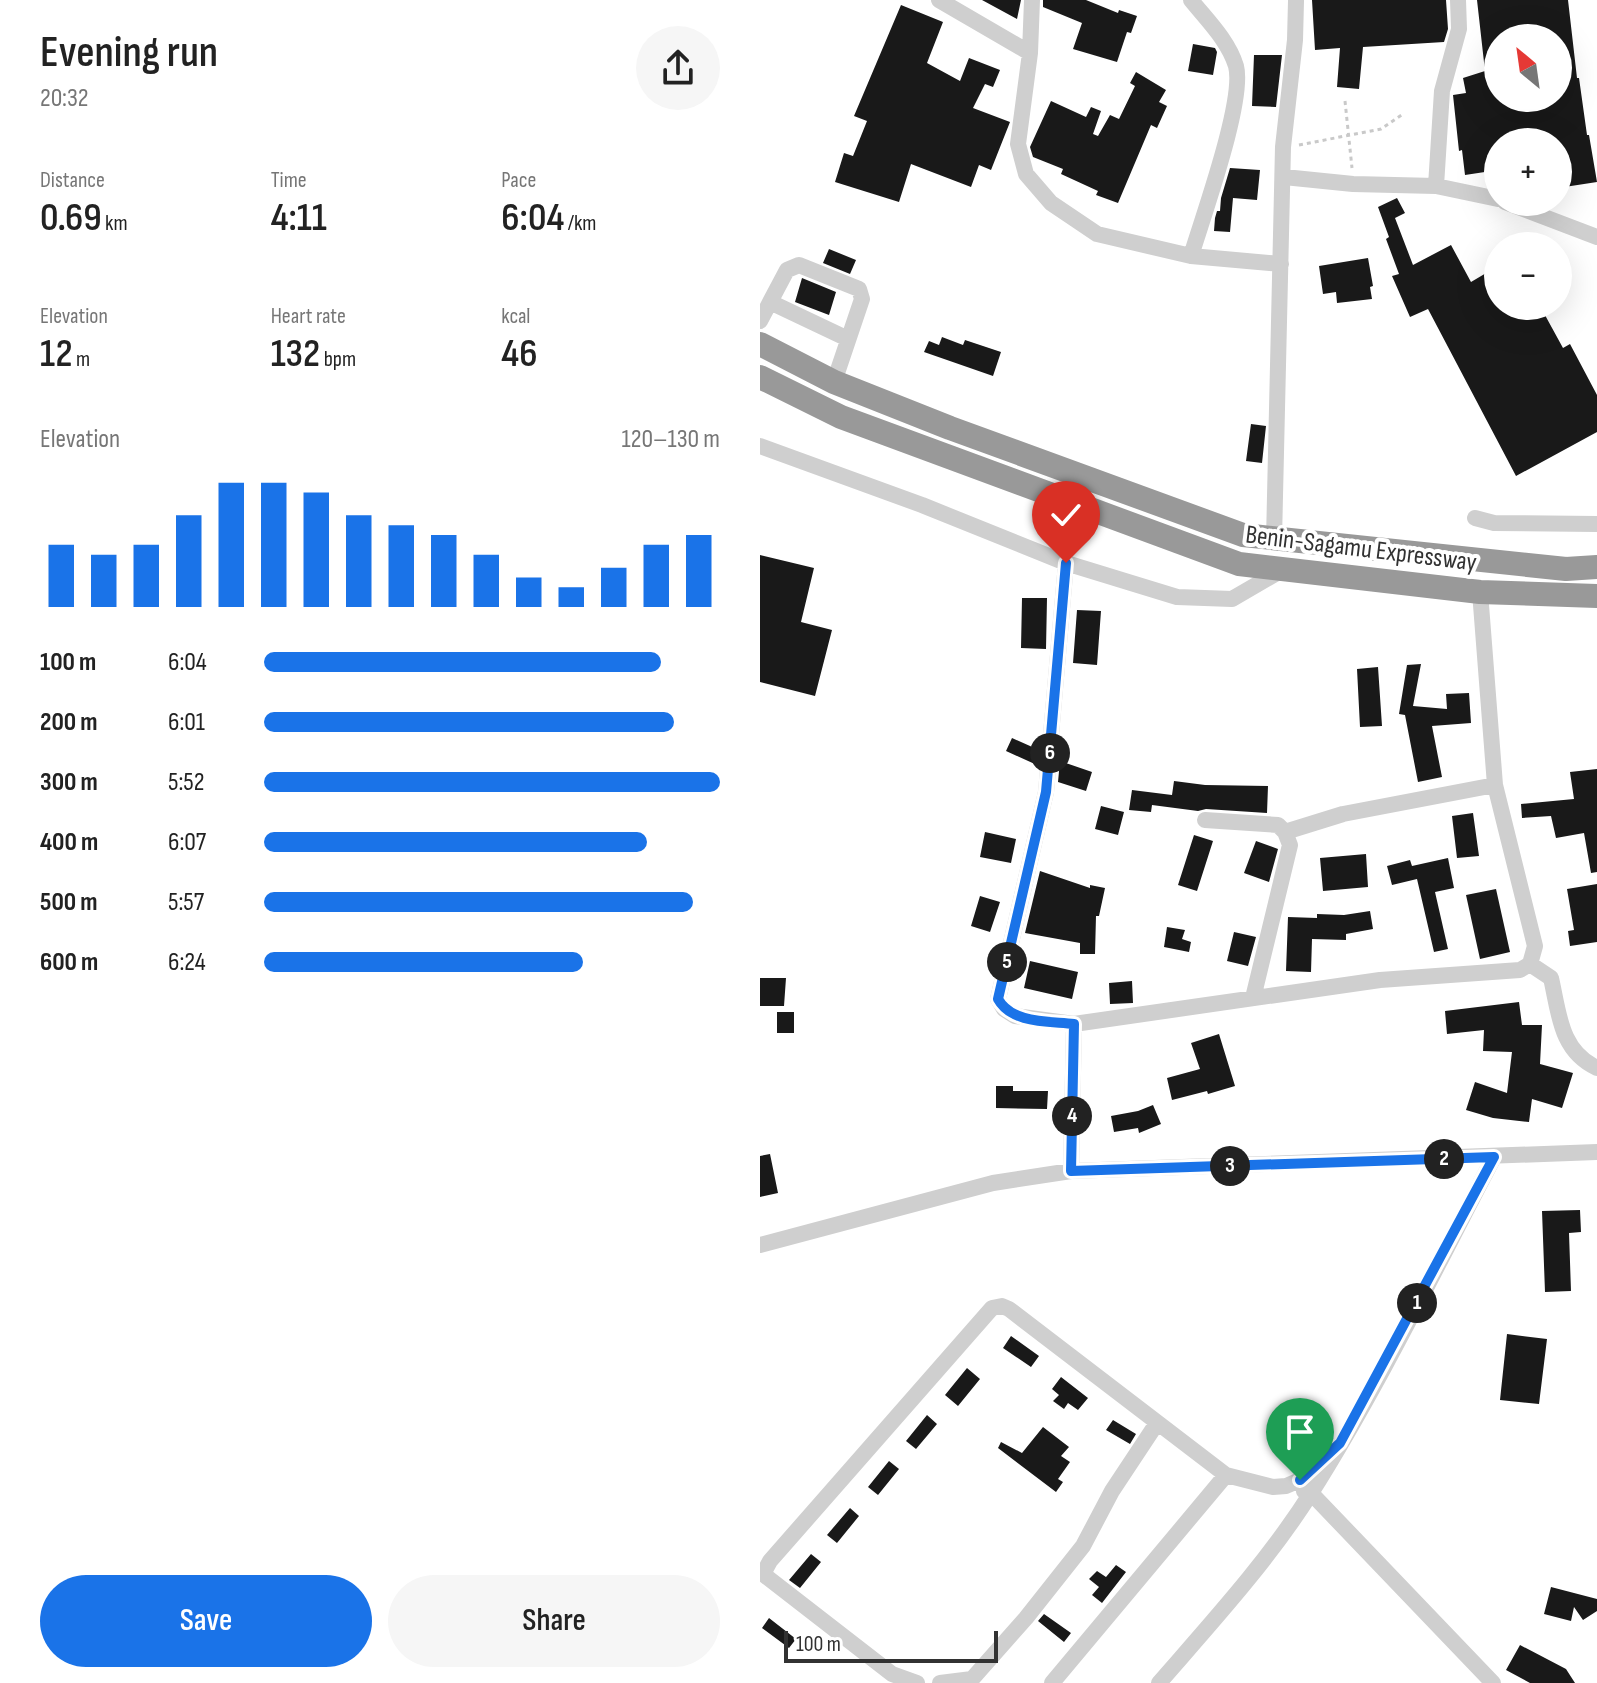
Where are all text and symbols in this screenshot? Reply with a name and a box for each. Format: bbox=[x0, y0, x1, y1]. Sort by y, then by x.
north arrow bbox=[1484, 24, 1572, 112]
map controls bbox=[1484, 24, 1572, 320]
text: Evening run bbox=[40, 26, 218, 79]
button: share bbox=[636, 26, 720, 110]
text: 20:32 bbox=[40, 83, 89, 114]
button: + bbox=[1484, 128, 1572, 216]
text: Distance bbox=[40, 167, 105, 194]
text: Time bbox=[271, 167, 307, 194]
text: Pace bbox=[501, 167, 536, 194]
text: 0.69 bbox=[40, 194, 102, 242]
text: 4:11 bbox=[271, 194, 327, 242]
text: 6:04 bbox=[501, 194, 564, 242]
text: km bbox=[102, 210, 128, 237]
text: /km bbox=[564, 210, 596, 237]
button: − bbox=[1484, 232, 1572, 320]
text: Elevation bbox=[40, 303, 108, 330]
text: Heart rate bbox=[271, 303, 346, 330]
text: kcal bbox=[501, 303, 530, 330]
text: 12 bbox=[40, 330, 73, 378]
text: 132 bbox=[271, 330, 320, 378]
text: 46 bbox=[501, 330, 537, 378]
text: m bbox=[73, 346, 90, 373]
text: bpm bbox=[320, 346, 356, 373]
text: Elevation bbox=[40, 424, 120, 455]
text: 120–130 m bbox=[621, 424, 720, 455]
pin bbox=[1032, 481, 1100, 563]
icon: check bbox=[1044, 493, 1088, 537]
street label: Benin-Sagamu Expressway bbox=[1244, 519, 1478, 579]
text: 100 m bbox=[40, 647, 96, 678]
text: 6:04 bbox=[168, 647, 207, 678]
text: 200 m bbox=[40, 707, 97, 738]
text: 6:01 bbox=[168, 707, 205, 738]
pin: 6 bbox=[1030, 733, 1070, 773]
text: 6 bbox=[1045, 739, 1055, 766]
text: 300 m bbox=[40, 767, 98, 798]
text: 5:52 bbox=[168, 767, 204, 798]
text: 400 m bbox=[40, 827, 98, 858]
text: 6:07 bbox=[168, 827, 206, 858]
text: 500 m bbox=[40, 887, 97, 918]
text: 5:57 bbox=[168, 887, 204, 918]
pin: 5 bbox=[987, 942, 1027, 982]
text: 600 m bbox=[40, 947, 98, 978]
text: 6:24 bbox=[168, 947, 206, 978]
text: 5 bbox=[1002, 948, 1012, 975]
pin: 4 bbox=[1052, 1096, 1092, 1136]
text: 4 bbox=[1067, 1102, 1077, 1129]
pin: 2 bbox=[1424, 1139, 1464, 1179]
text: 2 bbox=[1439, 1145, 1449, 1172]
pin: 3 bbox=[1210, 1146, 1250, 1186]
text: 3 bbox=[1225, 1152, 1235, 1179]
pin: 1 bbox=[1397, 1283, 1437, 1323]
text: 1 bbox=[1413, 1289, 1421, 1316]
pin bbox=[1266, 1398, 1334, 1480]
icon: arrive bbox=[1278, 1410, 1322, 1454]
button: Save bbox=[40, 1575, 372, 1667]
button: Share bbox=[388, 1575, 720, 1667]
scale bar bbox=[784, 1627, 998, 1663]
text: 100 m bbox=[796, 1631, 841, 1658]

